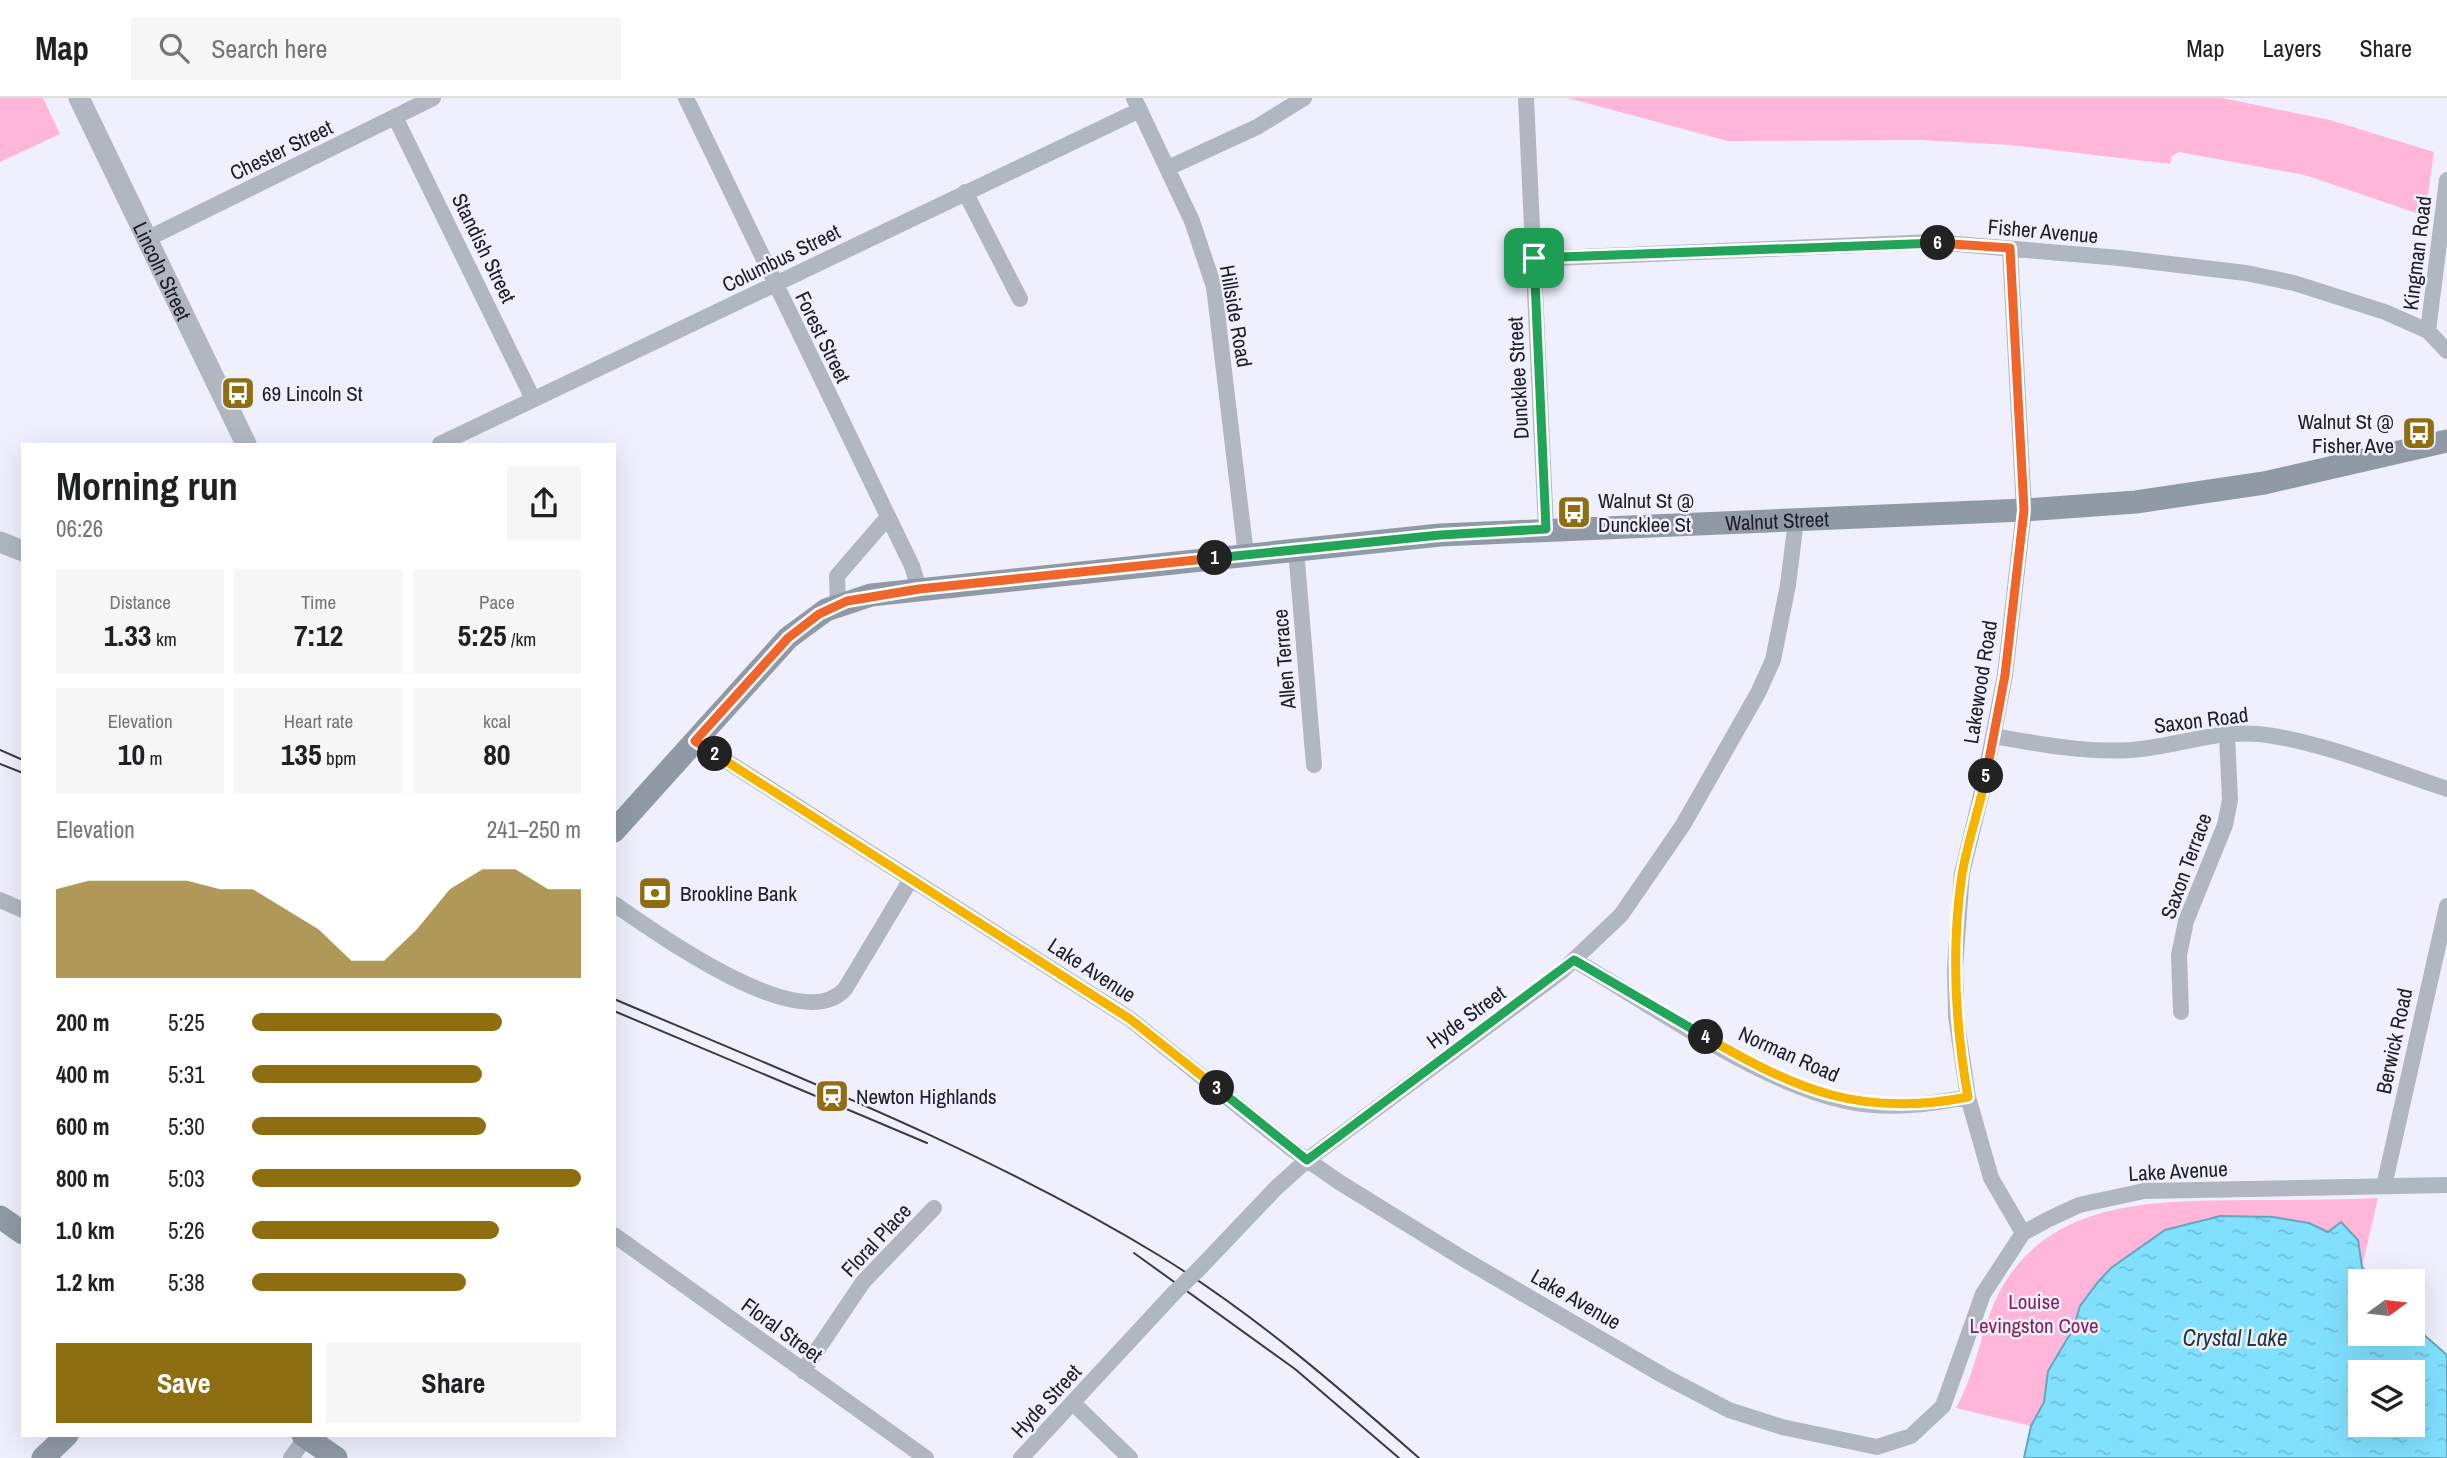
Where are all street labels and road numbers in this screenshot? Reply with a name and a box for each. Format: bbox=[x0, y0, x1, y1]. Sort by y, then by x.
street label: Chester Street bbox=[225, 113, 337, 187]
street label: Standish Street bbox=[445, 188, 523, 308]
street label: Kingman Road bbox=[2396, 194, 2438, 312]
street label: Fisher Avenue bbox=[1987, 212, 2099, 250]
street label: Lincoln Street bbox=[126, 217, 199, 325]
street label: Columbus Street bbox=[717, 217, 845, 299]
street label: Hillside Road bbox=[1213, 263, 1259, 369]
street label: Forest Street bbox=[788, 286, 858, 388]
street label: Duncklee Street bbox=[1500, 316, 1536, 440]
street label: Walnut Street bbox=[1725, 504, 1830, 537]
street label: Allen Terrace bbox=[1265, 608, 1303, 711]
street label: Lakewood Road bbox=[1956, 618, 2004, 746]
street label: Saxon Road bbox=[2152, 700, 2250, 740]
street label: Saxon Terrace bbox=[2153, 809, 2219, 923]
street label: Lake Avenue bbox=[1042, 931, 1142, 1009]
street label: Hyde Street bbox=[1421, 978, 1511, 1055]
street label: Berwick Road bbox=[2369, 986, 2419, 1096]
street label: Norman Road bbox=[1734, 1019, 1844, 1089]
street label: Lake Avenue bbox=[2128, 1154, 2228, 1188]
street label: Floral Place bbox=[834, 1197, 918, 1283]
street label: Lake Avenue bbox=[1526, 1262, 1626, 1336]
street label: Floral Street bbox=[736, 1291, 829, 1369]
street label: Hyde Street bbox=[1004, 1358, 1088, 1444]

